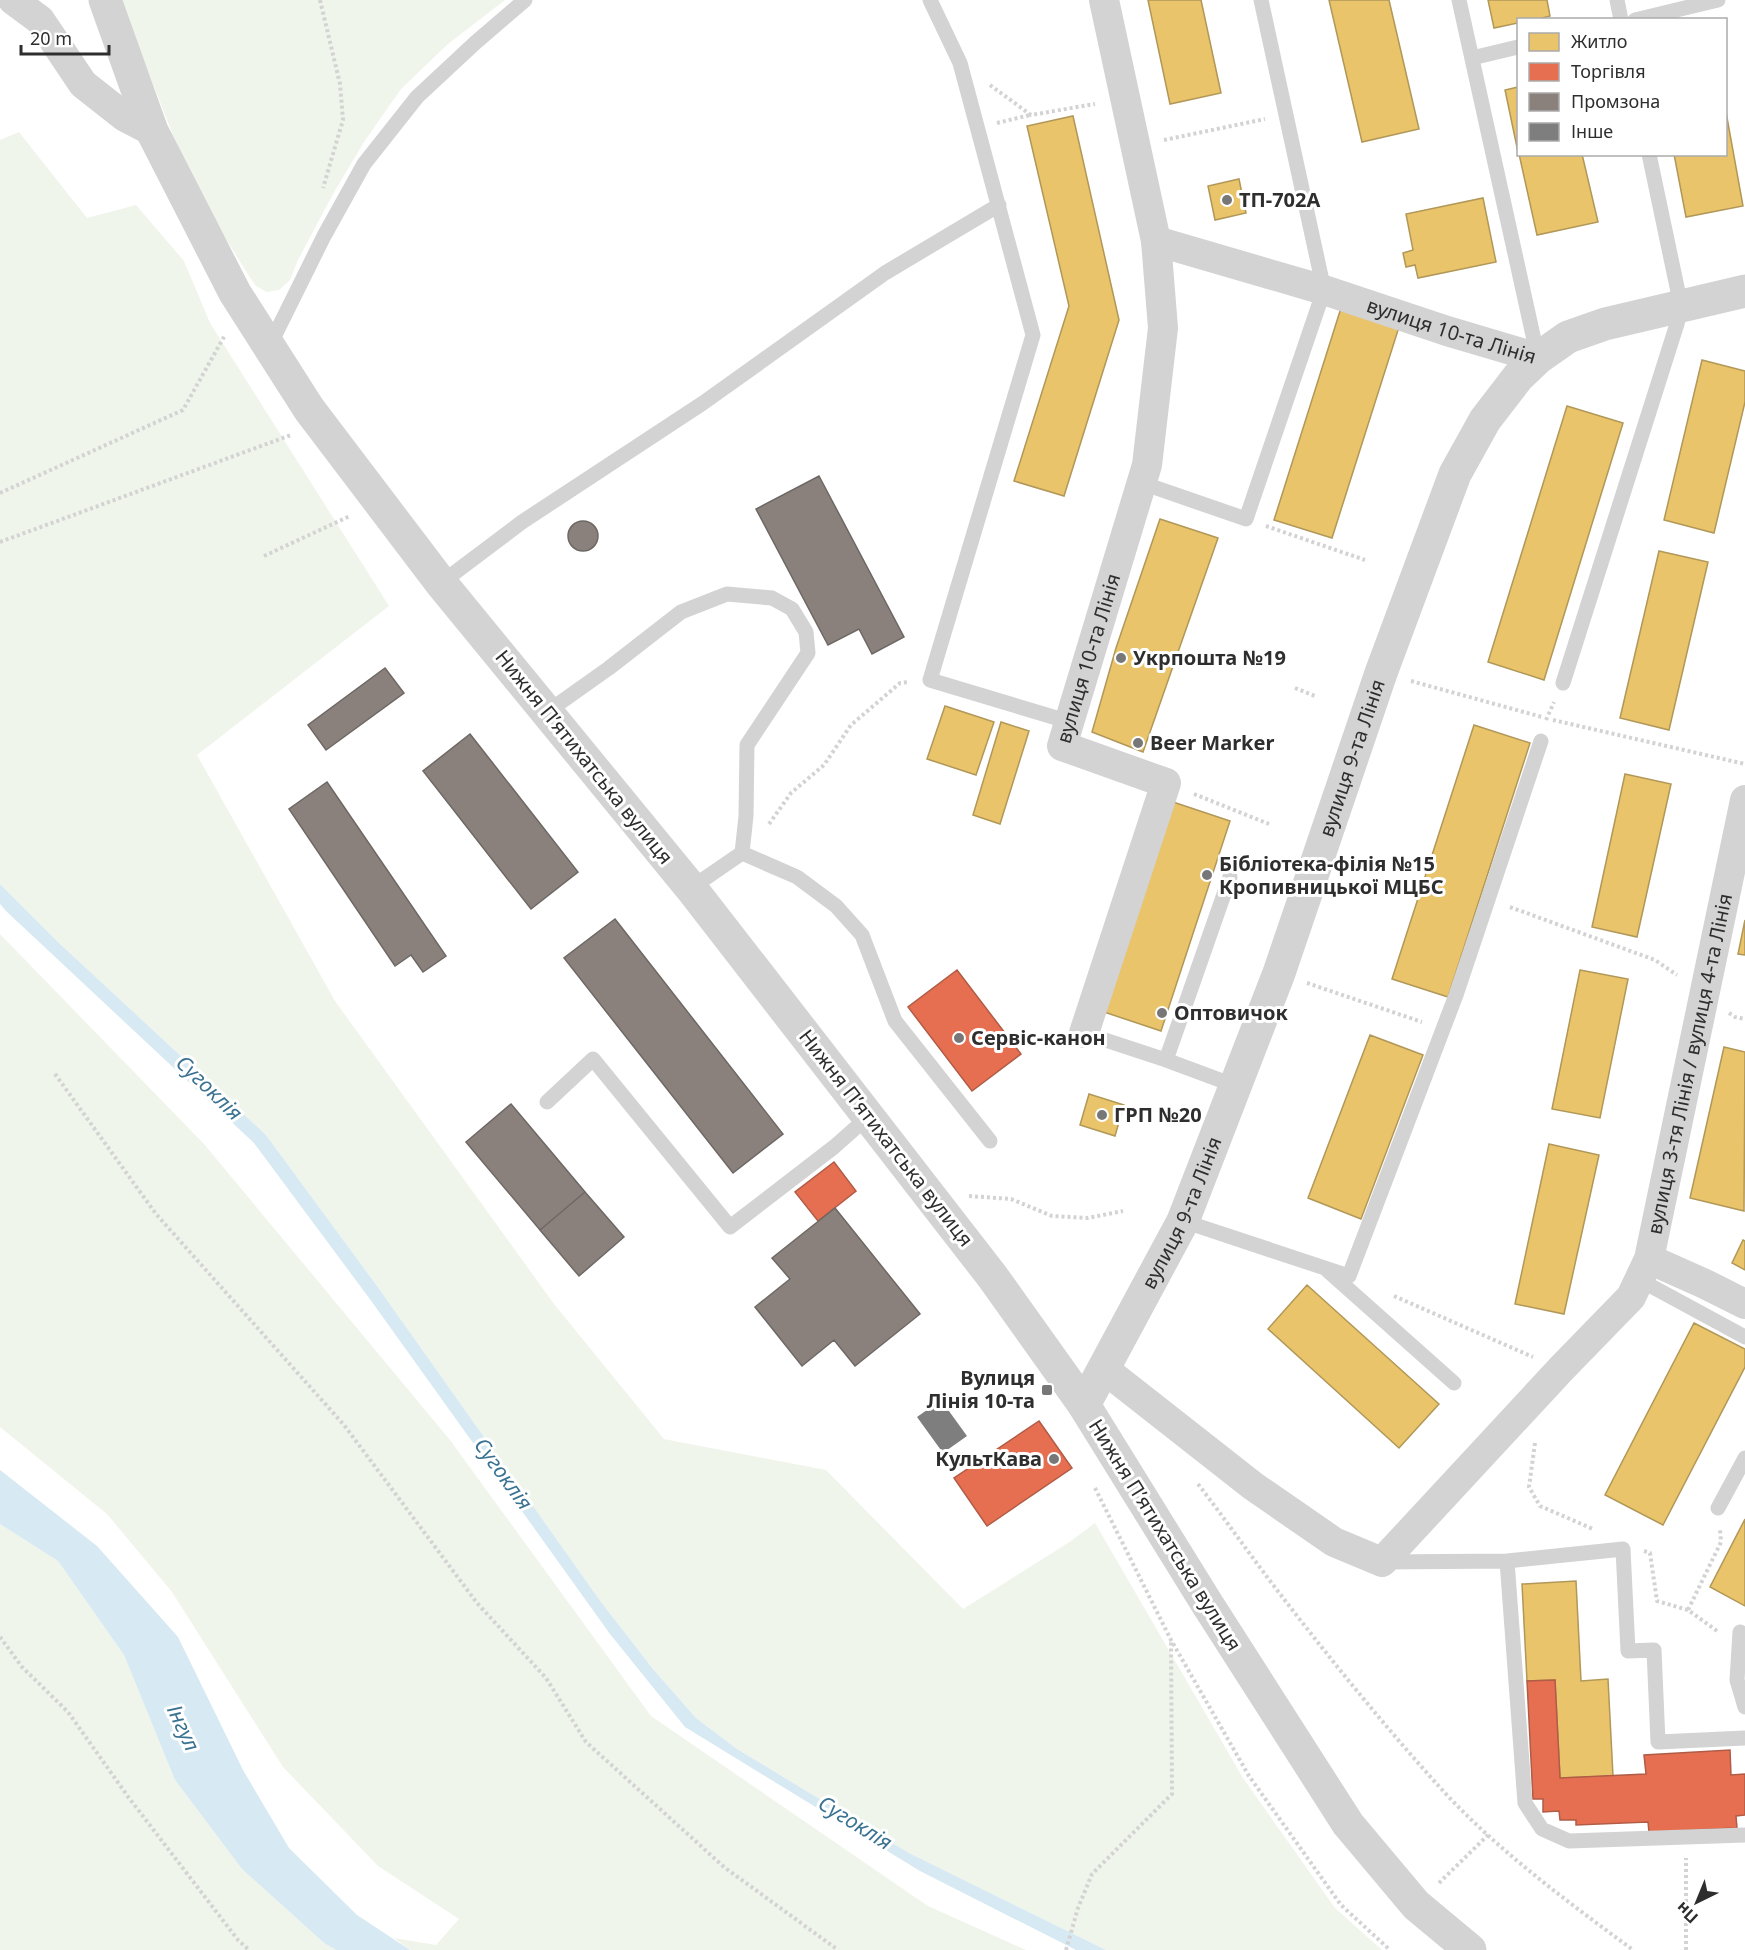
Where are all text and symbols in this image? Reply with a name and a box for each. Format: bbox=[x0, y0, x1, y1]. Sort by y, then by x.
scale bar bbox=[21, 18, 110, 56]
legend bbox=[1517, 18, 1727, 156]
text: 20 m bbox=[30, 26, 72, 50]
text: Житло bbox=[1571, 29, 1628, 53]
text: Торгівля bbox=[1571, 59, 1646, 83]
text: Промзона bbox=[1571, 89, 1660, 113]
text: Інше bbox=[1571, 119, 1613, 143]
place label: ТП-702А bbox=[1239, 186, 1321, 213]
marker: ТП-702А bbox=[1220, 193, 1234, 207]
street label: вулиця 10-та Лінія bbox=[1363, 291, 1540, 370]
street label: вулиця 10-та Лінія bbox=[1050, 570, 1126, 746]
street label: Нижня Пʼятихатська вулиця bbox=[489, 644, 679, 869]
place label: Укрпошта №19 bbox=[1133, 644, 1286, 671]
marker: Укрпошта №19 bbox=[1114, 651, 1128, 665]
street label: вулиця 9-та Лінія bbox=[1312, 675, 1391, 840]
place label: Beer Marker bbox=[1150, 729, 1274, 756]
marker: Beer Marker bbox=[1131, 736, 1145, 750]
place label: Бібліотека-філія №15 Кропивницької МЦБС bbox=[1219, 850, 1444, 900]
marker: Бібліотека-філія №15 Кропивницької МЦБС bbox=[1200, 868, 1214, 882]
street label: вулиця 3-тя Лінія / вулиця 4-та Лінія bbox=[1641, 891, 1738, 1237]
place label: Оптовичок bbox=[1174, 999, 1288, 1026]
marker: Оптовичок bbox=[1155, 1006, 1169, 1020]
street label: Нижня Пʼятихатська вулиця bbox=[793, 1024, 980, 1252]
place label: Сервіс-канон bbox=[971, 1024, 1106, 1051]
marker: Сервіс-канон bbox=[952, 1031, 966, 1045]
water label: Сугоклія bbox=[170, 1049, 249, 1126]
place label: ГРП №20 bbox=[1114, 1101, 1202, 1128]
marker: ГРП №20 bbox=[1095, 1108, 1109, 1122]
street label: вулиця 9-та Лінія bbox=[1135, 1133, 1227, 1293]
place label: Вулиця Лінія 10-та bbox=[927, 1364, 1035, 1414]
marker: Вулиця Лінія 10-та bbox=[1040, 1383, 1054, 1397]
street label: Нижня Пʼятихатська вулиця bbox=[1083, 1414, 1248, 1656]
water label: Сугоклія bbox=[468, 1432, 539, 1515]
place label: КультКава bbox=[935, 1445, 1042, 1472]
marker: КультКава bbox=[1047, 1452, 1061, 1466]
water label: Інгул bbox=[161, 1700, 207, 1755]
water label: Сугоклія bbox=[813, 1788, 898, 1856]
north arrow bbox=[1667, 1872, 1727, 1932]
text: Пн bbox=[1671, 1897, 1703, 1929]

